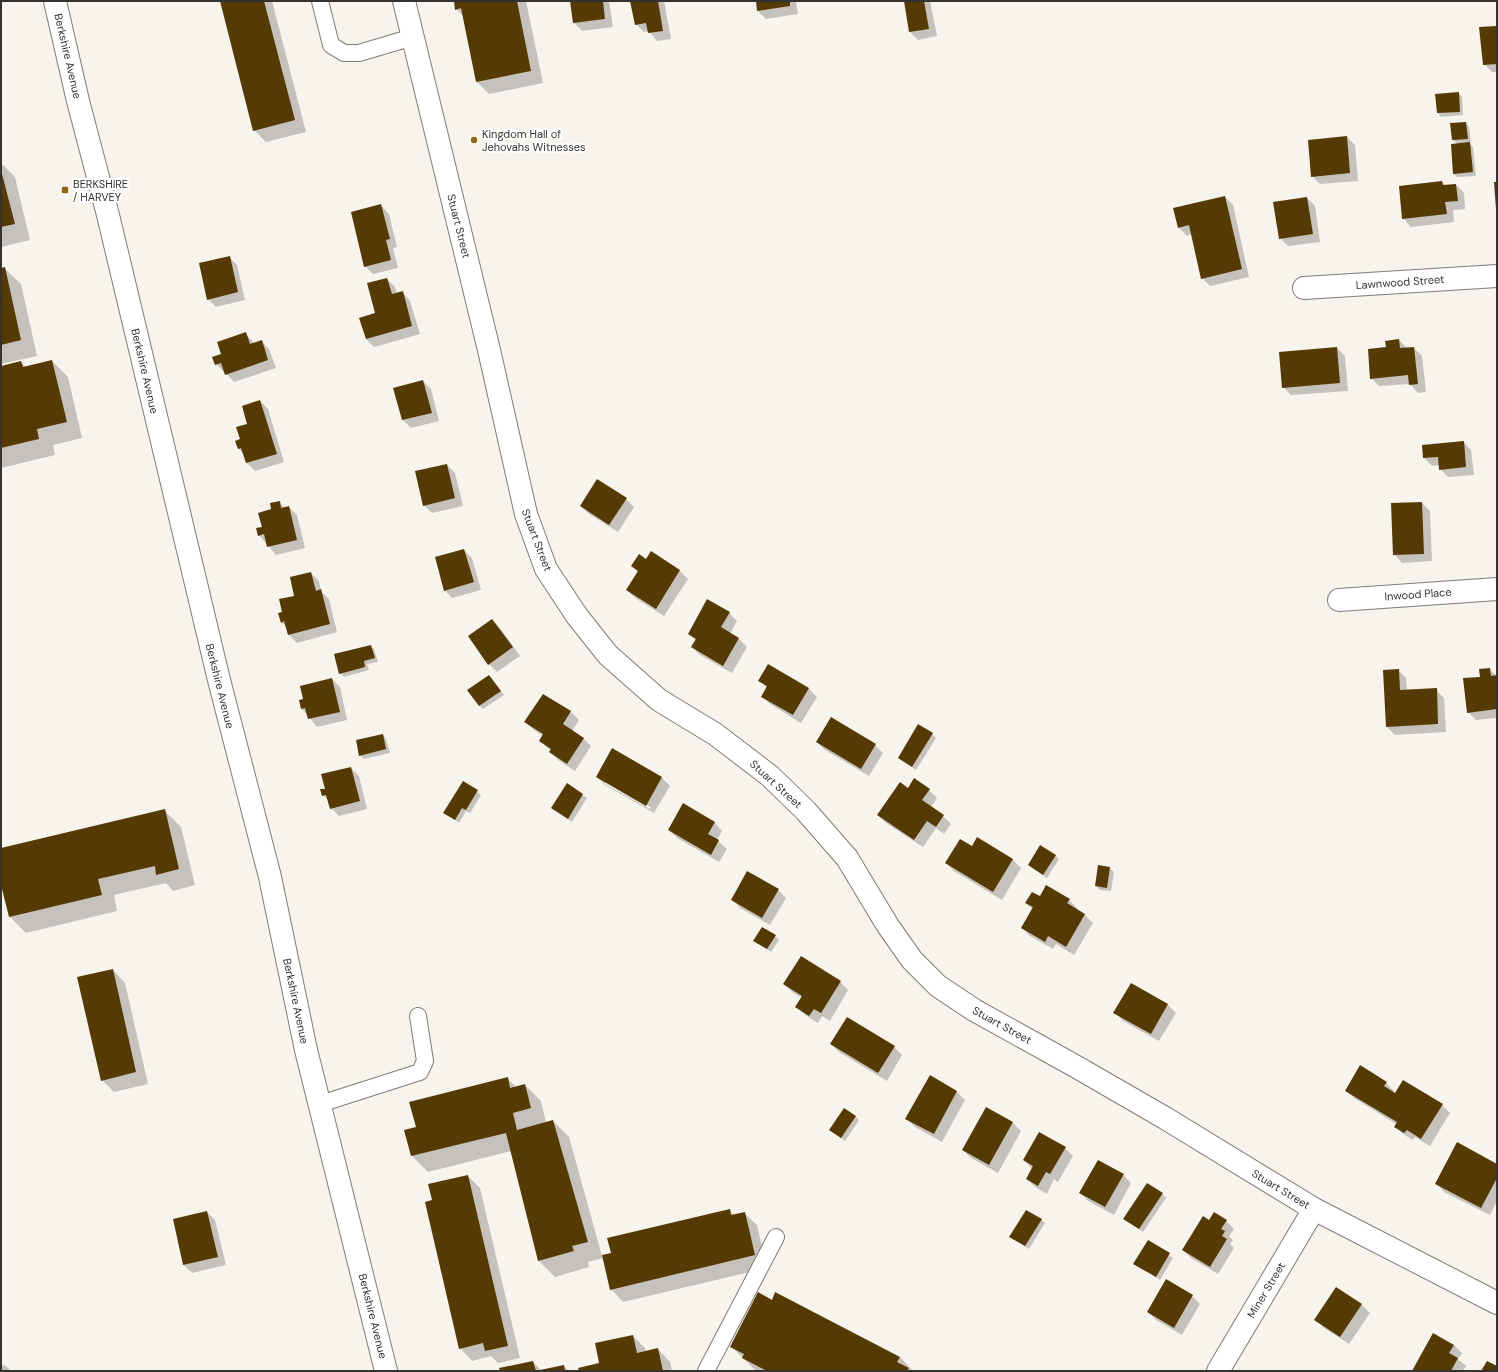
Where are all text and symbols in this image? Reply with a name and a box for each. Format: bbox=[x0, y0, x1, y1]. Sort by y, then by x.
street label: Berkshire Avenue bbox=[51, 12, 85, 100]
place label: Kingdom Hall of Jehovahs Witnesses bbox=[482, 127, 586, 154]
marker: Kingdom Hall of Jehovahs Witnesses bbox=[469, 135, 479, 145]
place label: BERKSHIRE / HARVEY bbox=[73, 177, 128, 204]
marker: BERKSHIRE / HARVEY bbox=[60, 185, 70, 195]
street label: Stuart Street bbox=[444, 193, 474, 259]
street label: Lawnwood Street bbox=[1355, 272, 1445, 292]
street label: Berkshire Avenue bbox=[128, 327, 162, 415]
street label: Stuart Street bbox=[519, 507, 555, 573]
street label: Inwood Place bbox=[1384, 585, 1452, 603]
street label: Berkshire Avenue bbox=[203, 642, 237, 730]
street label: Stuart Street bbox=[747, 757, 805, 811]
street label: Berkshire Avenue bbox=[280, 957, 312, 1045]
street label: Stuart Street bbox=[970, 1003, 1034, 1047]
street label: Stuart Street bbox=[1249, 1166, 1313, 1212]
street label: Miner Street bbox=[1244, 1260, 1288, 1320]
street label: Berkshire Avenue bbox=[356, 1272, 390, 1360]

